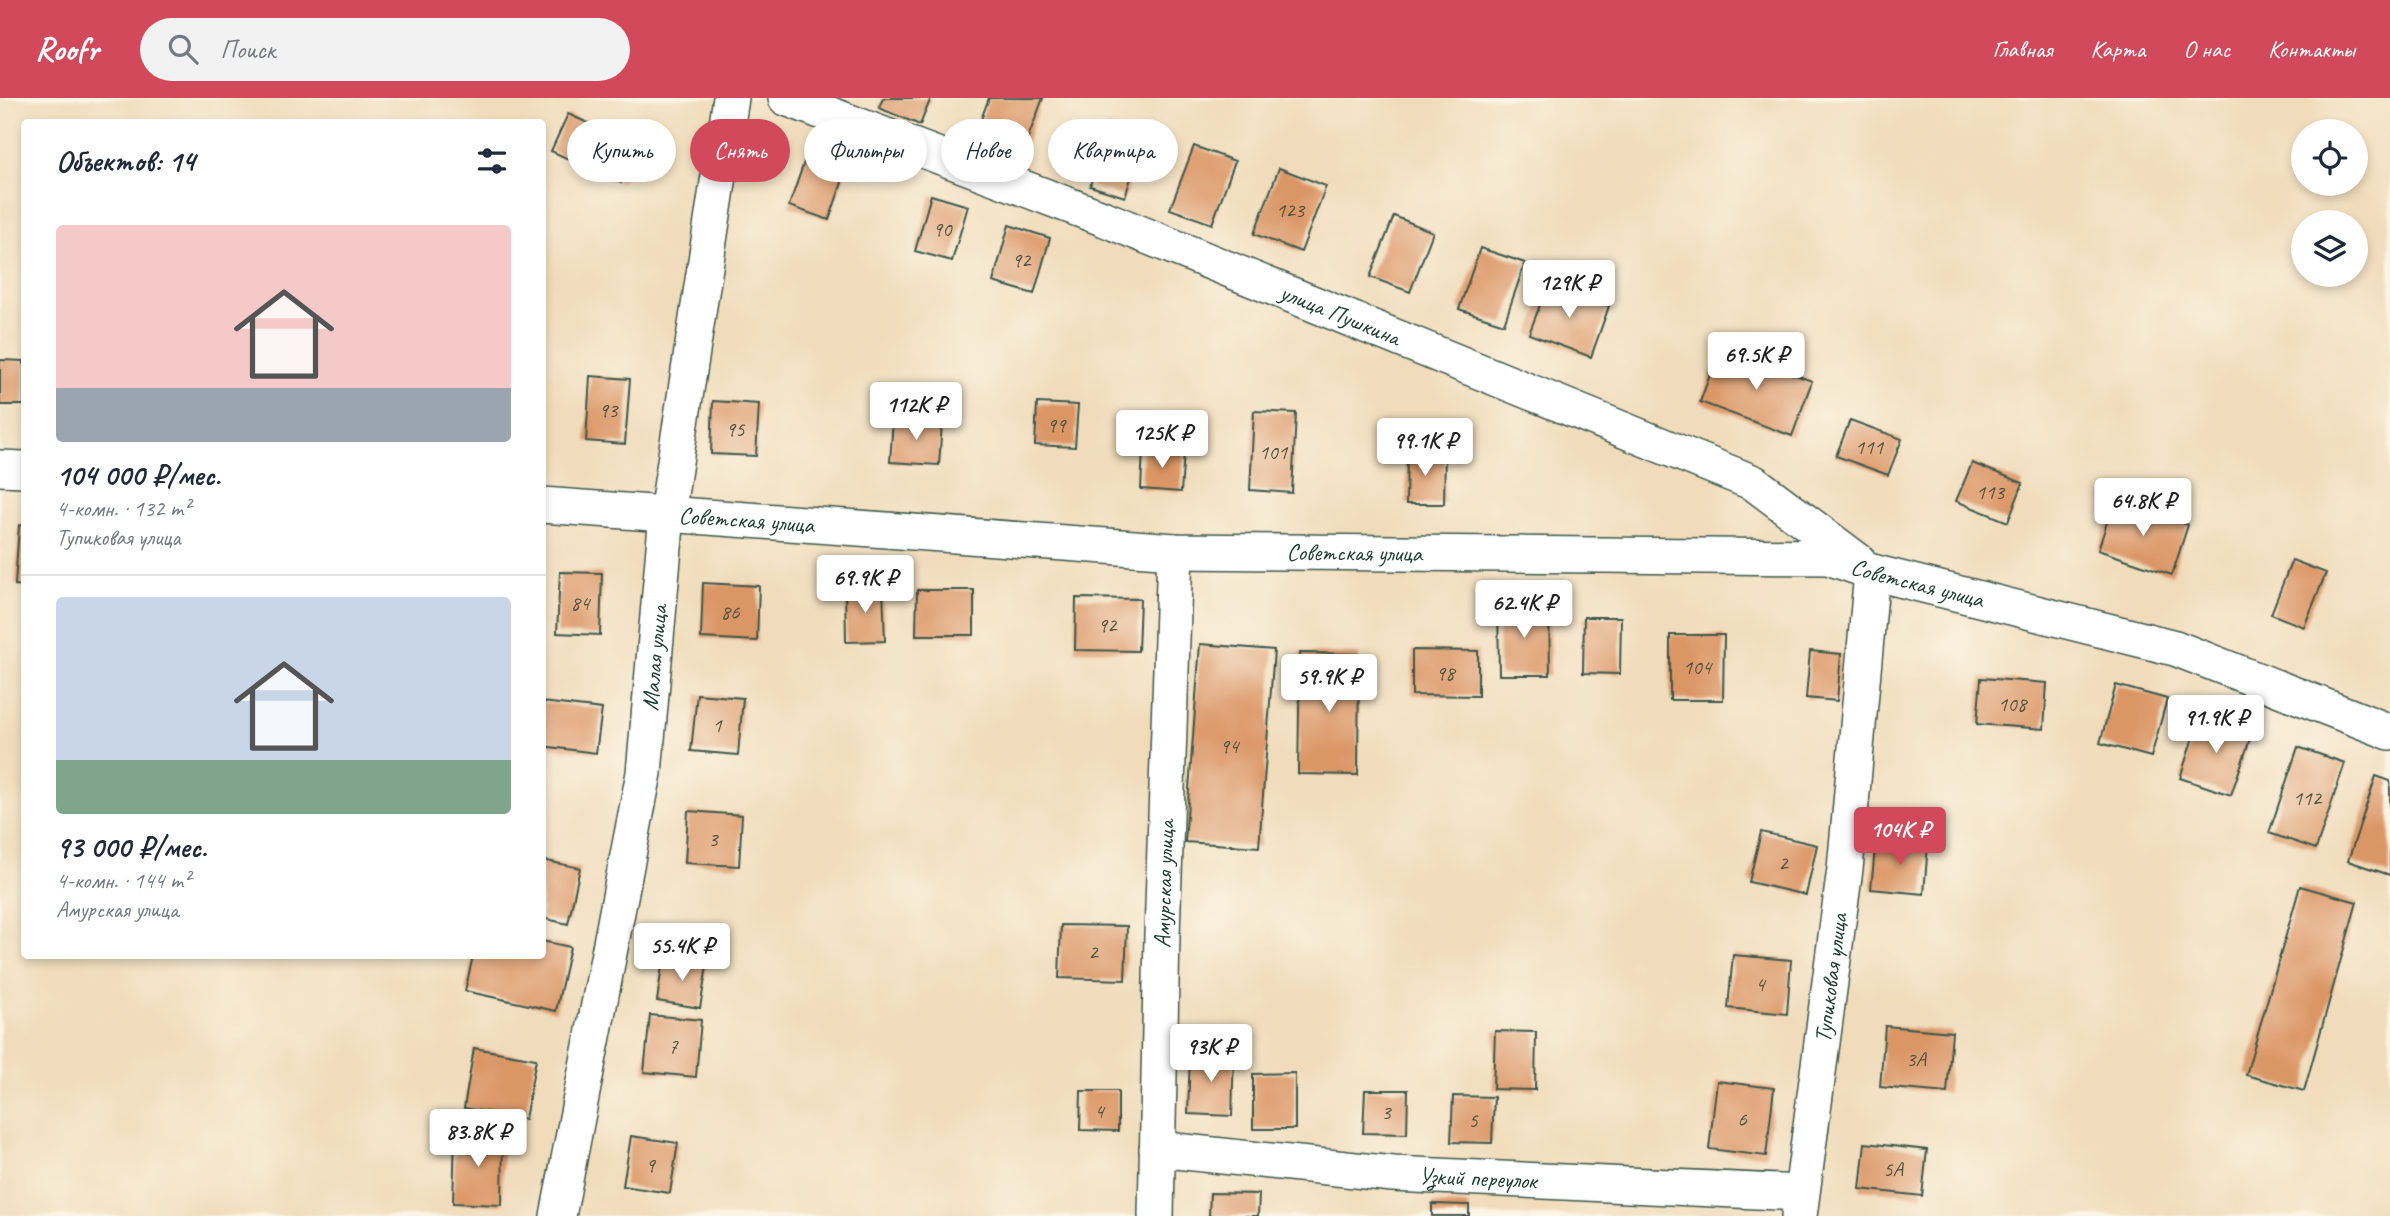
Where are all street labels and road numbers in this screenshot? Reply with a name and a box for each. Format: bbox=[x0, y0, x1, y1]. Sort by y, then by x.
street label: улица Пушкина bbox=[1274, 276, 1406, 353]
street label: Советская улица bbox=[678, 500, 817, 540]
street label: Советская улица bbox=[1286, 537, 1424, 568]
street label: Советская улица bbox=[1847, 551, 1988, 615]
street label: Малая улица bbox=[635, 602, 674, 712]
street label: Амурская улица bbox=[1147, 818, 1181, 948]
street label: Тупиковая улица bbox=[1807, 910, 1854, 1045]
street label: Узкий переулок bbox=[1418, 1160, 1539, 1196]

